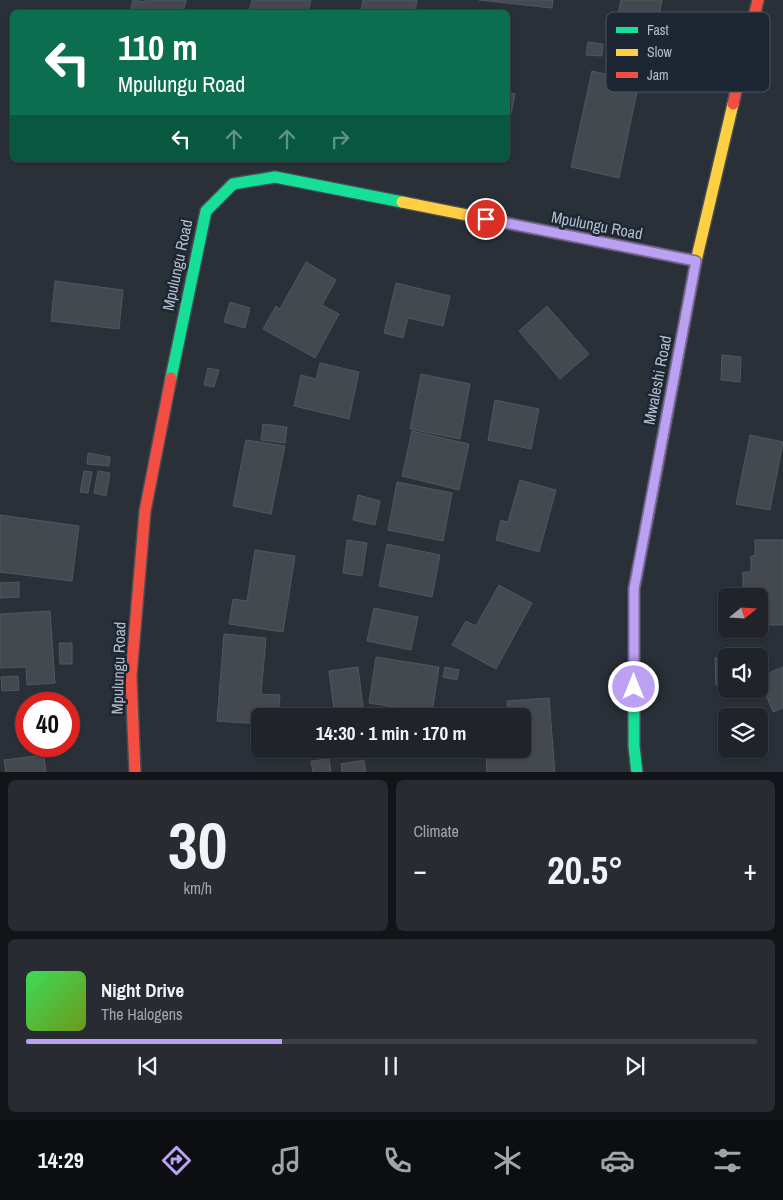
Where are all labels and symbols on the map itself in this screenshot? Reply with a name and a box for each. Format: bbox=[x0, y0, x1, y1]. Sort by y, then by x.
legend bbox=[606, 12, 770, 92]
text: Fast bbox=[647, 21, 669, 39]
text: Slow bbox=[647, 43, 673, 61]
text: Jam bbox=[647, 66, 669, 84]
pin bbox=[465, 198, 507, 240]
street label: Mpulungu Road bbox=[549, 205, 645, 245]
street label: Mpulungu Road bbox=[157, 217, 197, 313]
street label: Mwaleshi Road bbox=[638, 334, 676, 426]
north arrow bbox=[718, 588, 768, 638]
street label: Mpulungu Road bbox=[105, 621, 131, 715]
position arrow bbox=[607, 660, 659, 712]
speed limit sign: 40 bbox=[15, 692, 80, 757]

